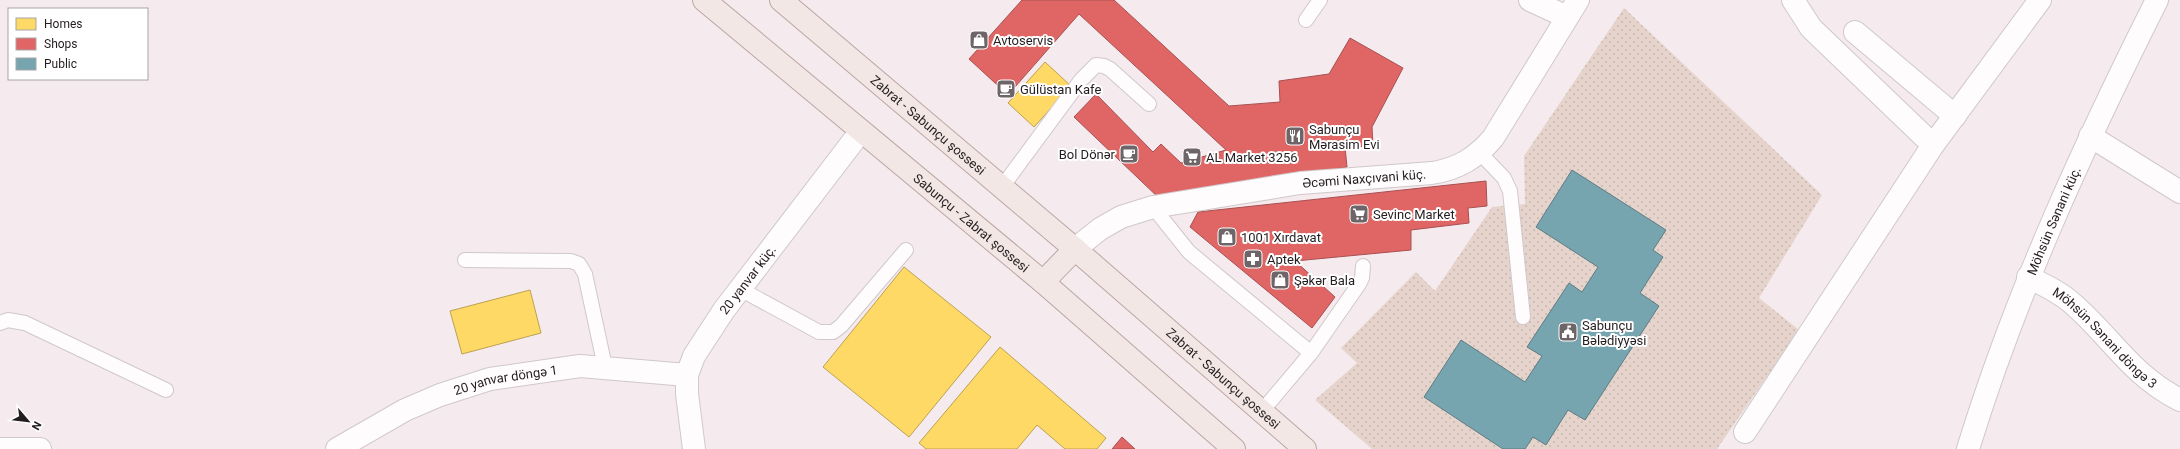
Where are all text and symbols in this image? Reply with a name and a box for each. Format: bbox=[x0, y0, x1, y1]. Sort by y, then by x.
legend bbox=[8, 8, 148, 80]
text: Homes bbox=[44, 17, 82, 31]
shop icon: Avtoservis bbox=[968, 29, 990, 51]
place label: Avtoservis bbox=[993, 33, 1054, 48]
text: Shops bbox=[44, 37, 78, 51]
text: Public bbox=[44, 57, 77, 71]
street label: Zabrat - Sabunçu şossesi bbox=[868, 72, 989, 178]
cafe icon: Gülüstan Kafe bbox=[995, 78, 1017, 100]
place label: Gülüstan Kafe bbox=[1020, 82, 1101, 97]
place label: Sabunçu Mərasim Evi bbox=[1309, 122, 1380, 152]
restaurant icon: Sabunçu Mərasim Evi bbox=[1284, 125, 1306, 147]
cafe icon: Bol Dönər bbox=[1118, 143, 1140, 165]
supermarket icon: AL Market 3256 bbox=[1181, 146, 1203, 168]
place label: Bol Dönər bbox=[1059, 147, 1116, 162]
place label: AL Market 3256 bbox=[1206, 150, 1298, 165]
street label: Möhsün Sənani küç. bbox=[2024, 164, 2084, 277]
street label: Əcəmi Naxçıvani küç. bbox=[1302, 166, 1427, 190]
street label: Sabunçu - Zabrat şossesi bbox=[911, 170, 1032, 275]
supermarket icon: Sevinc Market bbox=[1348, 203, 1370, 225]
place label: Sevinc Market bbox=[1373, 207, 1455, 222]
shop icon: 1001 Xırdavat bbox=[1216, 226, 1238, 248]
place label: 1001 Xırdavat bbox=[1241, 230, 1321, 245]
street label: 20 yanvar küç. bbox=[716, 242, 779, 317]
pharmacy icon: Aptek bbox=[1242, 248, 1264, 270]
place label: Aptek bbox=[1267, 252, 1301, 267]
shop icon: Şəkər Bala bbox=[1269, 269, 1291, 291]
place label: Şəkər Bala bbox=[1294, 273, 1355, 288]
street label: Möhsün Sənani döngə 3 bbox=[2050, 284, 2160, 391]
place label: Sabunçu Bələdiyyəsi bbox=[1582, 318, 1647, 348]
public building icon: Sabunçu Bələdiyyəsi bbox=[1557, 321, 1579, 343]
street label: Zabrat - Sabunçu şossesi bbox=[1164, 325, 1283, 432]
street label: 20 yanvar döngə 1 bbox=[452, 362, 558, 398]
north arrow bbox=[8, 401, 48, 441]
text: N bbox=[29, 419, 44, 432]

